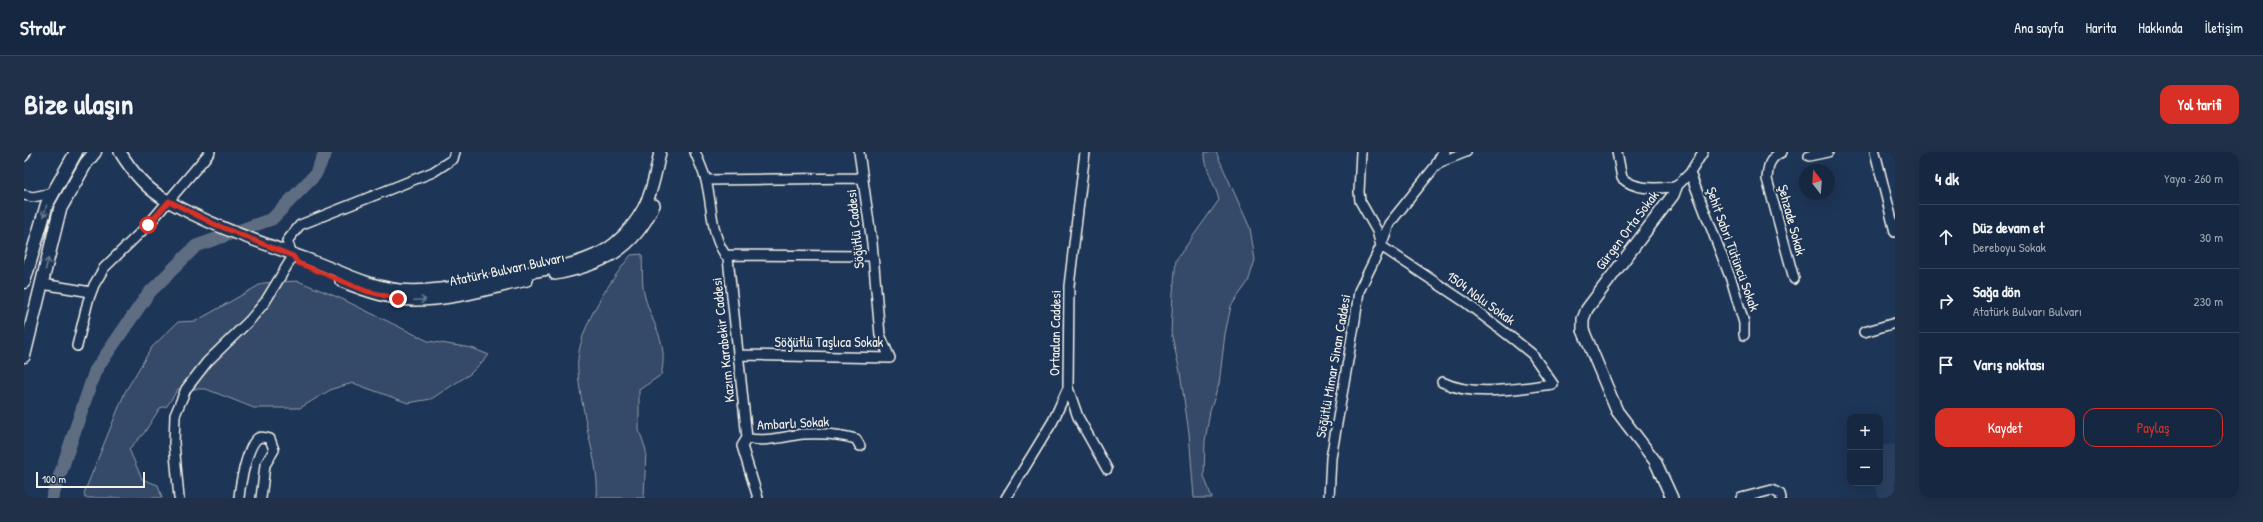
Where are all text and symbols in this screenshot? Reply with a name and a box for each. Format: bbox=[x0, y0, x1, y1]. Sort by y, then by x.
text: Strollr bbox=[20, 15, 66, 41]
text: Ana sayfa bbox=[2014, 18, 2063, 37]
text: Harita bbox=[2085, 18, 2116, 37]
text: Hakkında bbox=[2138, 18, 2182, 37]
text: İletişim bbox=[2204, 18, 2243, 37]
text: Bize ulaşın bbox=[24, 85, 133, 123]
button: Yol tarifi bbox=[2160, 85, 2239, 124]
north arrow bbox=[1799, 164, 1835, 200]
text: 4 dk bbox=[1935, 167, 1959, 190]
text: Yaya · 260 m bbox=[2164, 169, 2223, 187]
street label: Şehzade Sokak bbox=[1774, 182, 1811, 258]
street label: Şehit Sabri Tütüncü Sokak bbox=[1702, 184, 1765, 314]
street label: Gürgen Orta Sokak bbox=[1590, 186, 1664, 274]
street label: Söğütlü Caddesi bbox=[841, 188, 869, 270]
one-way arrow bbox=[40, 204, 48, 217]
route start bbox=[139, 216, 157, 234]
text: Düz devam et bbox=[1973, 217, 2044, 238]
icon: ahead bbox=[1935, 226, 1957, 248]
text: 30 m bbox=[2200, 228, 2223, 246]
text: Dereboyu Sokak bbox=[1973, 238, 2046, 256]
street label: Atatürk Bulvarı Bulvarı bbox=[448, 247, 566, 290]
one-way arrow bbox=[44, 257, 51, 270]
street label: 1504 Nolu Sokak bbox=[1443, 266, 1520, 329]
street label: Kazım Karabekir Caddesi bbox=[706, 277, 739, 403]
text: Sağa dön bbox=[1973, 281, 2020, 302]
route end bbox=[389, 290, 407, 308]
street label: Ortaalan Caddesi bbox=[1044, 290, 1065, 376]
icon: right bbox=[1935, 290, 1957, 312]
text: 230 m bbox=[2193, 292, 2223, 310]
street label: Söğütlü Mimar Sinan Caddesi bbox=[1311, 293, 1355, 439]
one-way arrow bbox=[413, 296, 426, 303]
text: Atatürk Bulvarı Bulvarı bbox=[1973, 302, 2082, 320]
street label: Söğütlü Taşlıca Sokak bbox=[775, 332, 884, 352]
icon: arrive bbox=[1935, 354, 1957, 376]
text: Varış noktası bbox=[1973, 354, 2045, 375]
button: Kaydet bbox=[1935, 408, 2075, 447]
button: Paylaş bbox=[2083, 408, 2223, 447]
street label: Ambarlı Sokak bbox=[756, 411, 830, 434]
map controls bbox=[1847, 414, 1883, 486]
button: + bbox=[1847, 414, 1883, 450]
button: − bbox=[1847, 450, 1883, 486]
scale bar bbox=[36, 470, 145, 489]
text: 100 m bbox=[42, 472, 66, 486]

